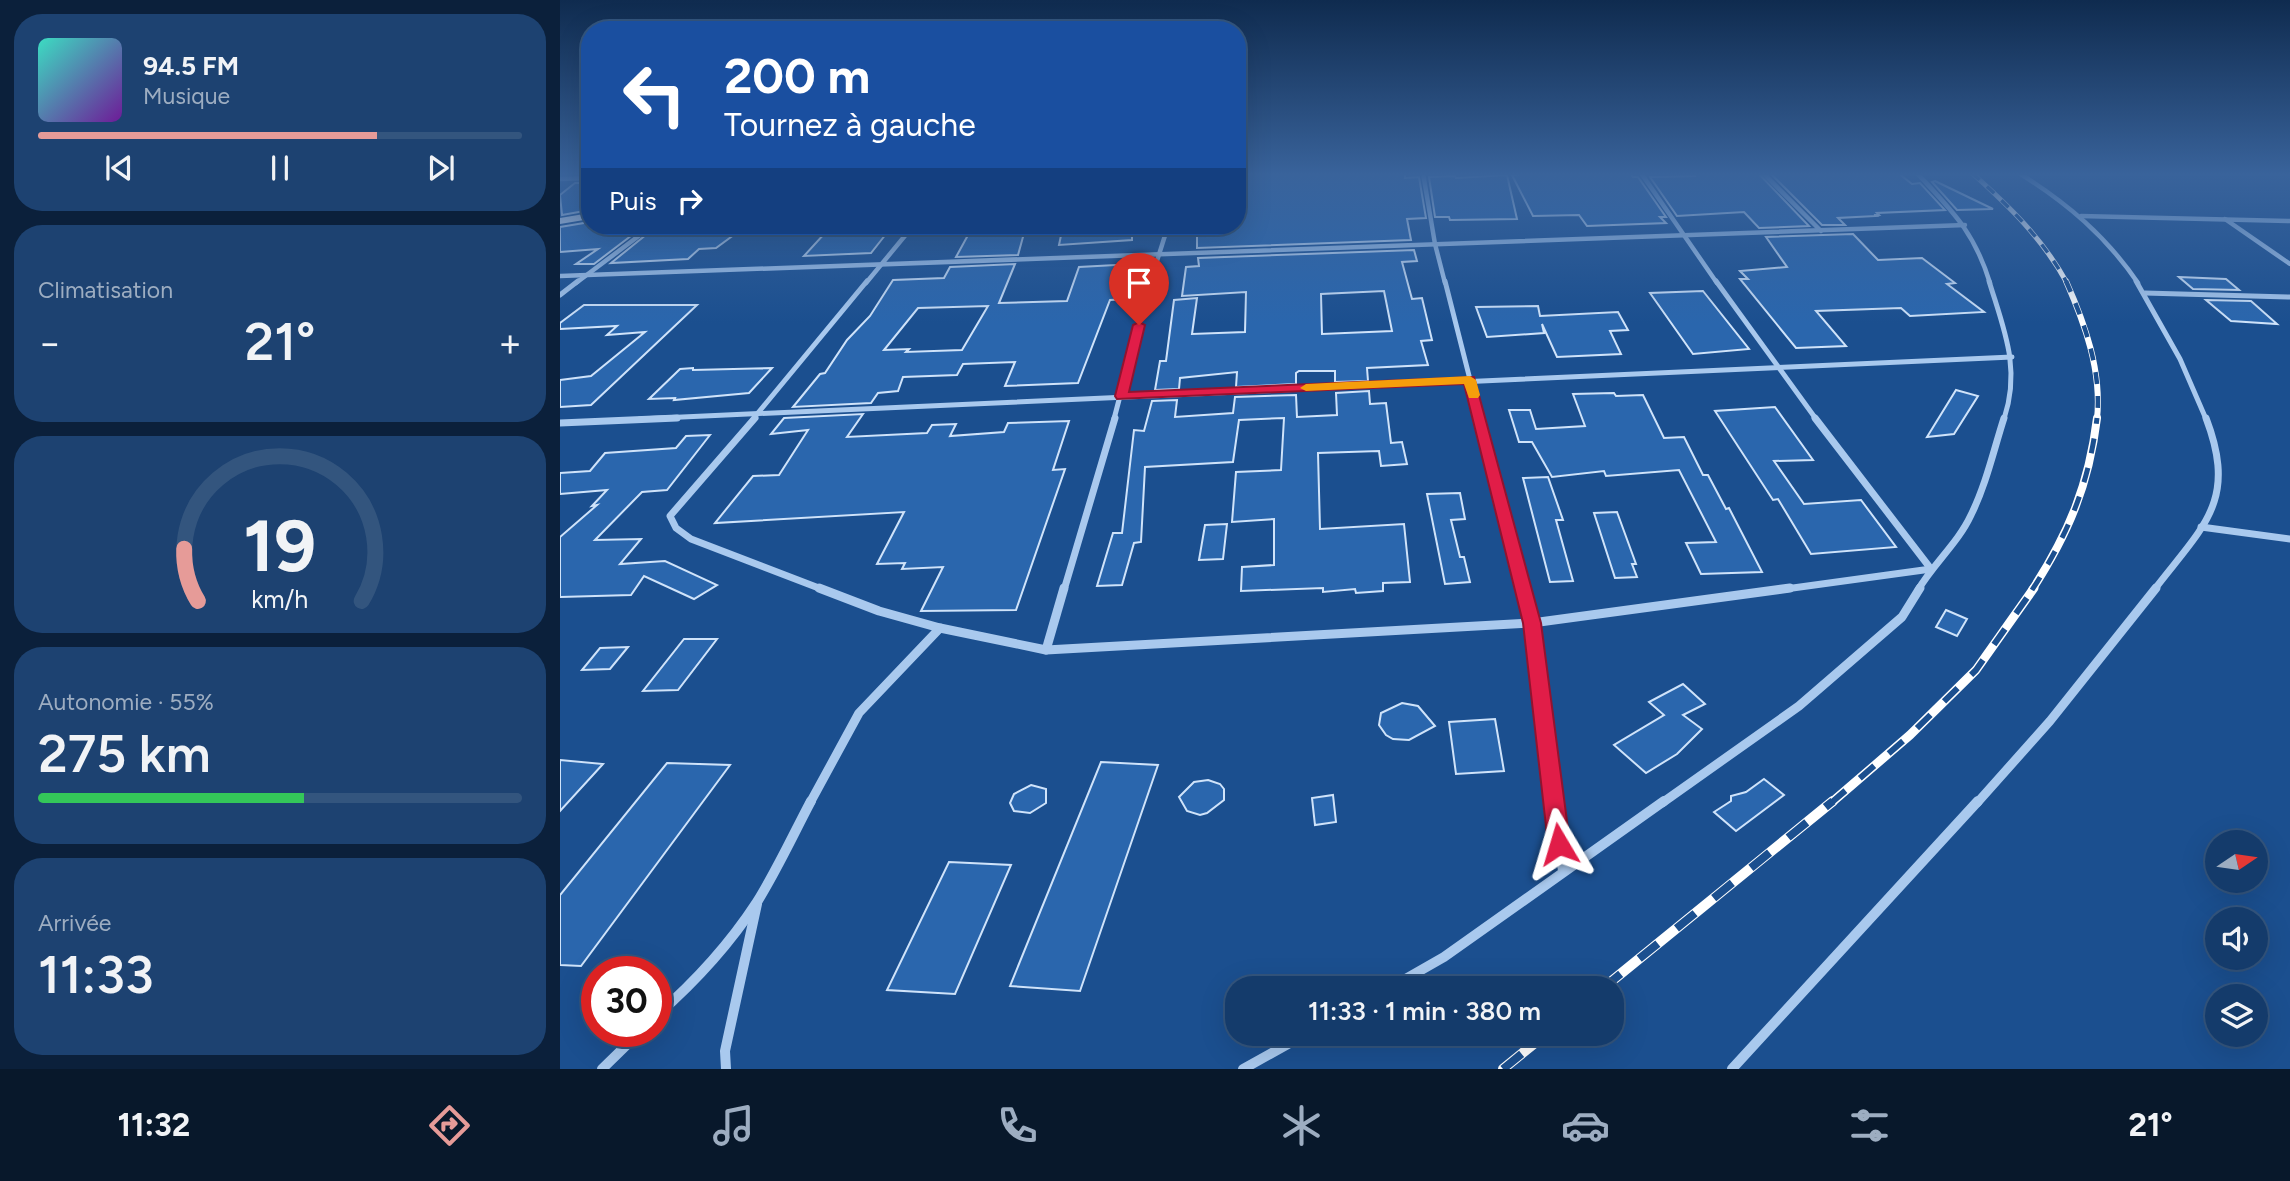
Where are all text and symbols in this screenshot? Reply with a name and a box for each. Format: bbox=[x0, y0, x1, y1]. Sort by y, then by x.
text: 200 m bbox=[724, 46, 870, 105]
icon: left bbox=[609, 49, 700, 140]
text: 94.5 FM bbox=[143, 50, 239, 82]
text: Musique bbox=[143, 82, 230, 110]
text: Tournez à gauche bbox=[724, 106, 976, 144]
icon: previous bbox=[100, 149, 138, 187]
icon: pause bbox=[261, 149, 299, 187]
icon: next bbox=[422, 149, 460, 187]
icon: right bbox=[671, 182, 709, 220]
text: Puis bbox=[609, 185, 657, 217]
pin bbox=[1109, 253, 1169, 325]
icon: arrive bbox=[1120, 264, 1158, 302]
text: Climatisation bbox=[38, 276, 173, 304]
text: 21° bbox=[245, 311, 315, 373]
text: − bbox=[38, 320, 62, 366]
text: + bbox=[498, 320, 522, 366]
text: 19 bbox=[244, 502, 316, 589]
text: km/h bbox=[251, 583, 309, 613]
text: Autonomie · 55% bbox=[38, 688, 214, 716]
text: 275 km bbox=[38, 723, 211, 785]
position arrow bbox=[1522, 807, 1596, 881]
north arrow bbox=[2205, 830, 2268, 892]
map controls bbox=[2205, 830, 2268, 1047]
button: sound bbox=[2205, 907, 2268, 970]
text: Arrivée bbox=[38, 909, 111, 937]
text: 11:33 bbox=[38, 944, 154, 1006]
speed limit sign: 30 bbox=[581, 956, 672, 1047]
button: layers bbox=[2205, 984, 2268, 1047]
text: 11:33 · 1 min · 380 m bbox=[1308, 995, 1541, 1027]
icon: directions bbox=[425, 1101, 474, 1150]
icon: music bbox=[709, 1101, 758, 1150]
icon: phone bbox=[993, 1101, 1042, 1150]
icon: climate bbox=[1277, 1101, 1326, 1150]
icon: car bbox=[1561, 1101, 1610, 1150]
icon: filters bbox=[1845, 1101, 1894, 1150]
text: 11:32 bbox=[117, 1106, 190, 1144]
text: 21° bbox=[2128, 1106, 2173, 1144]

